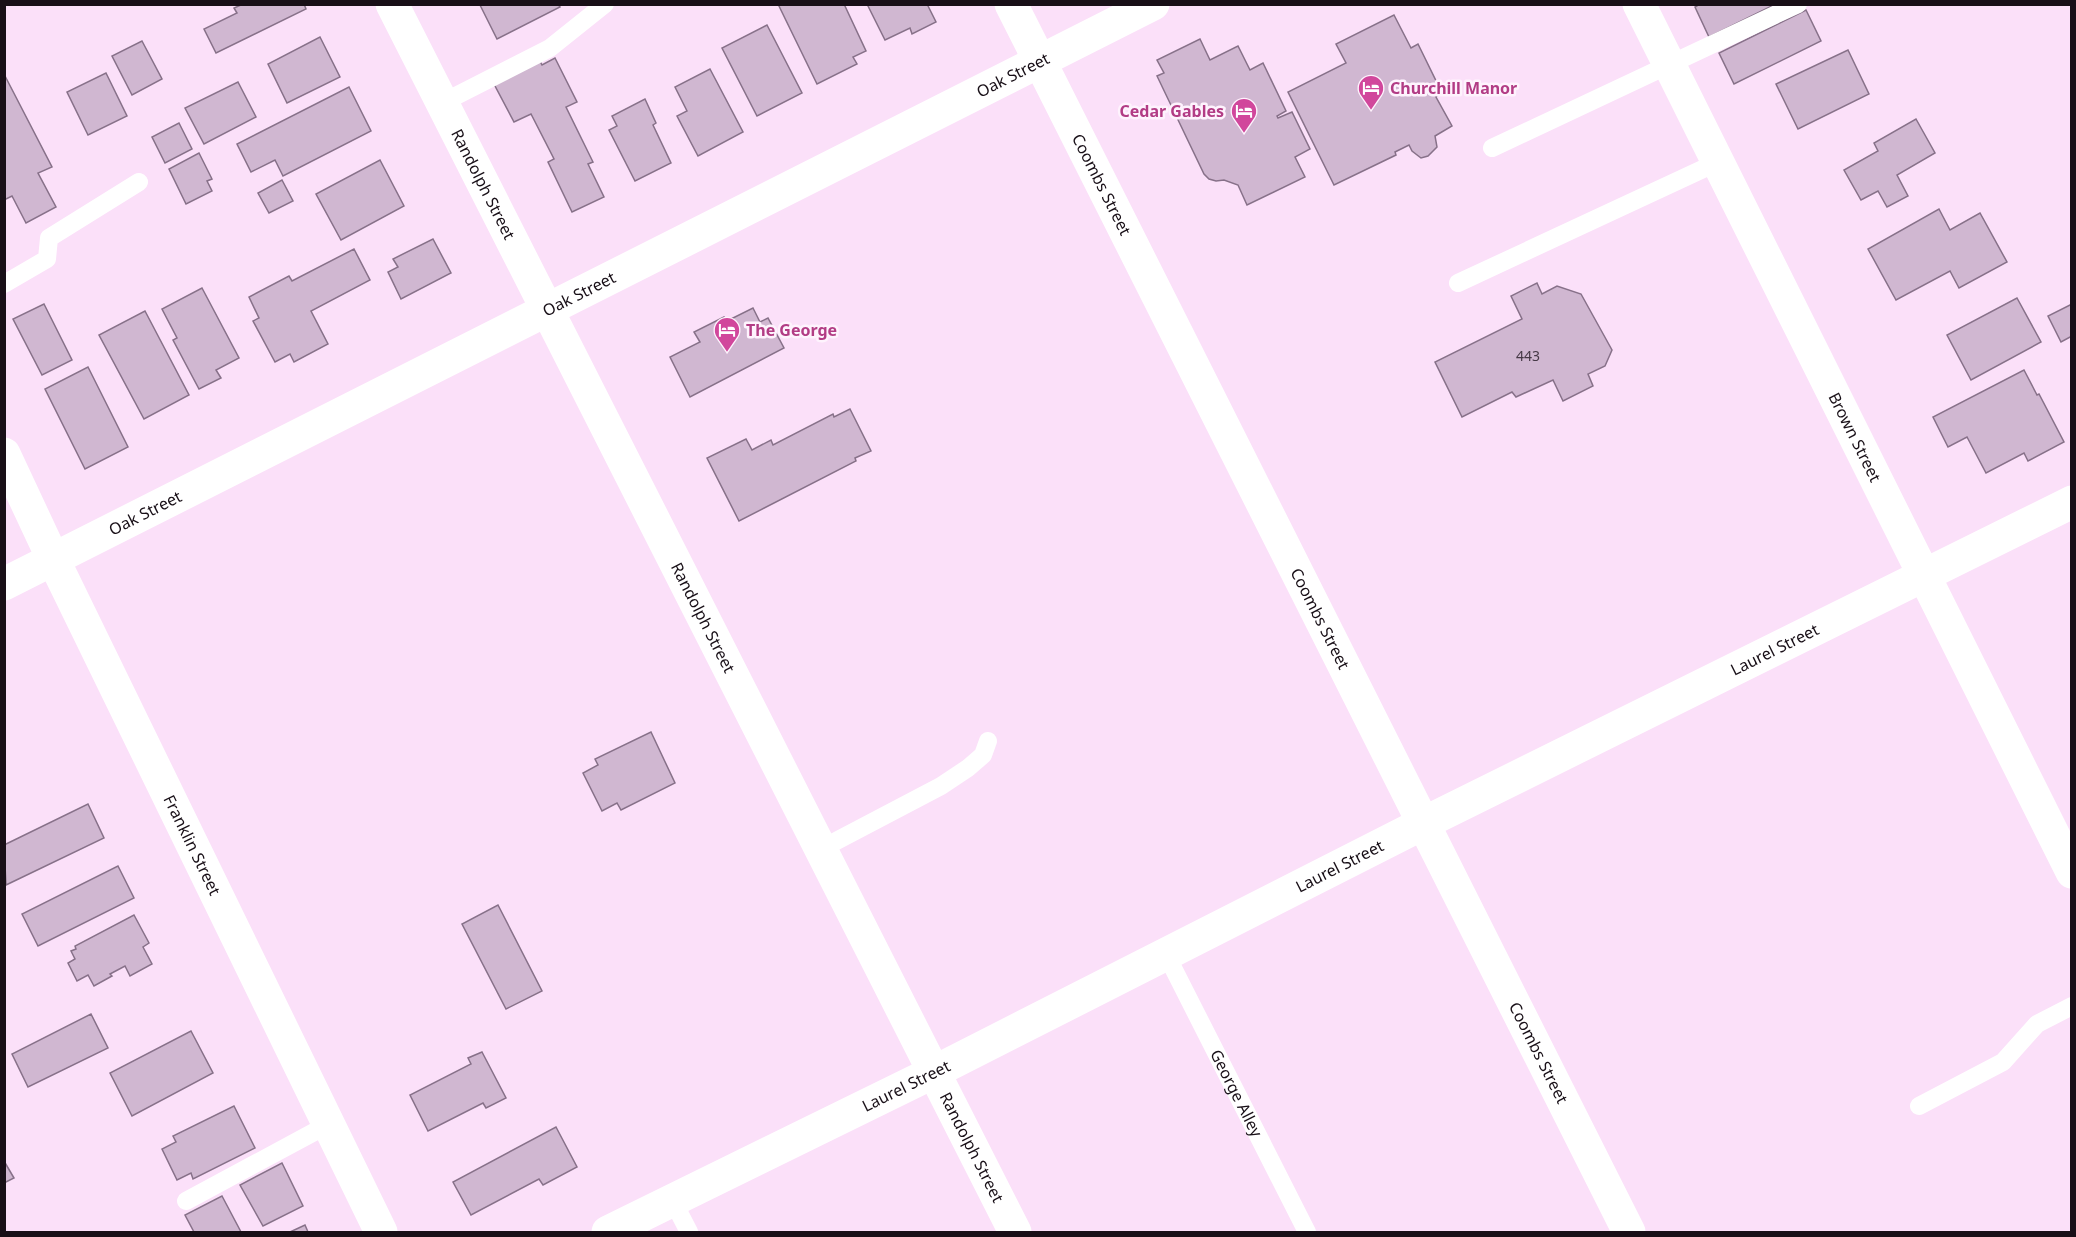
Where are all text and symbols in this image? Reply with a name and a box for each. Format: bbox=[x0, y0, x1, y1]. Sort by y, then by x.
street label: Oak Street bbox=[973, 47, 1053, 102]
hotel icon: Churchill Manor bbox=[1356, 73, 1386, 111]
place label: Churchill Manor bbox=[1390, 77, 1517, 99]
hotel icon: Cedar Gables bbox=[1229, 96, 1259, 134]
place label: Cedar Gables bbox=[1120, 100, 1224, 122]
street label: Randolph Street bbox=[446, 125, 521, 243]
street label: Coombs Street bbox=[1067, 130, 1137, 239]
street label: Oak Street bbox=[539, 266, 619, 321]
hotel icon: The George bbox=[712, 315, 742, 353]
place label: The George bbox=[746, 319, 837, 341]
house number: 443 bbox=[1516, 346, 1540, 365]
street label: Brown Street bbox=[1823, 389, 1887, 486]
street label: Oak Street bbox=[105, 485, 185, 540]
street label: Randolph Street bbox=[666, 559, 741, 677]
street label: Coombs Street bbox=[1286, 564, 1355, 673]
street label: Laurel Street bbox=[1727, 618, 1822, 680]
street label: Franklin Street bbox=[159, 791, 226, 899]
street label: Laurel Street bbox=[1292, 834, 1387, 897]
street label: Coombs Street bbox=[1504, 998, 1574, 1107]
street label: George Alley bbox=[1205, 1046, 1268, 1141]
street label: Laurel Street bbox=[858, 1055, 954, 1117]
street label: Randolph Street bbox=[935, 1088, 1009, 1206]

